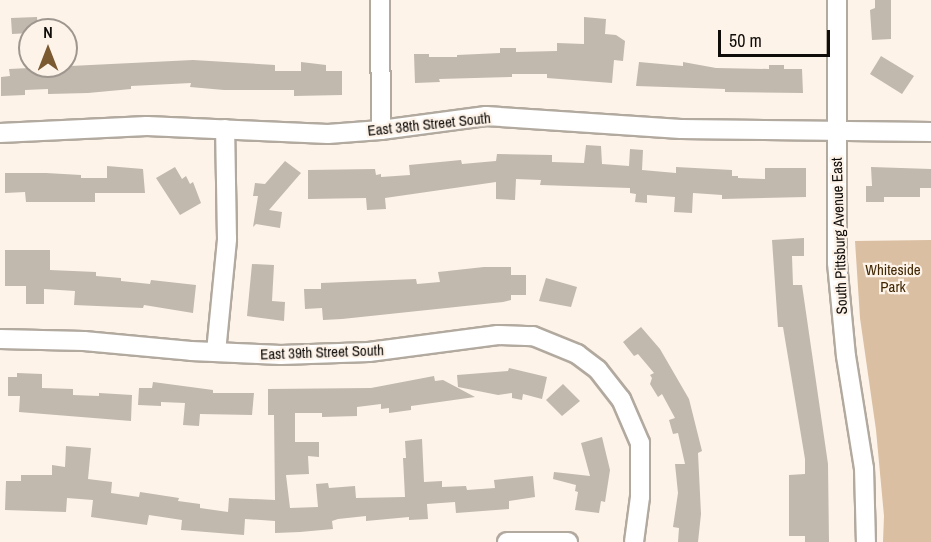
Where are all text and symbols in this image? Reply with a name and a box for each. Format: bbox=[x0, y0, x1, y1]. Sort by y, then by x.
north arrow bbox=[18, 18, 78, 78]
scale bar bbox=[721, 18, 834, 56]
text: N bbox=[43, 21, 53, 43]
text: 50 m bbox=[729, 28, 762, 53]
street label: East 38th Street South bbox=[367, 109, 491, 139]
street label: South Pittsburg Avenue East bbox=[827, 157, 851, 315]
park label: Whiteside Park bbox=[865, 260, 921, 295]
street label: East 39th Street South bbox=[260, 341, 384, 363]

